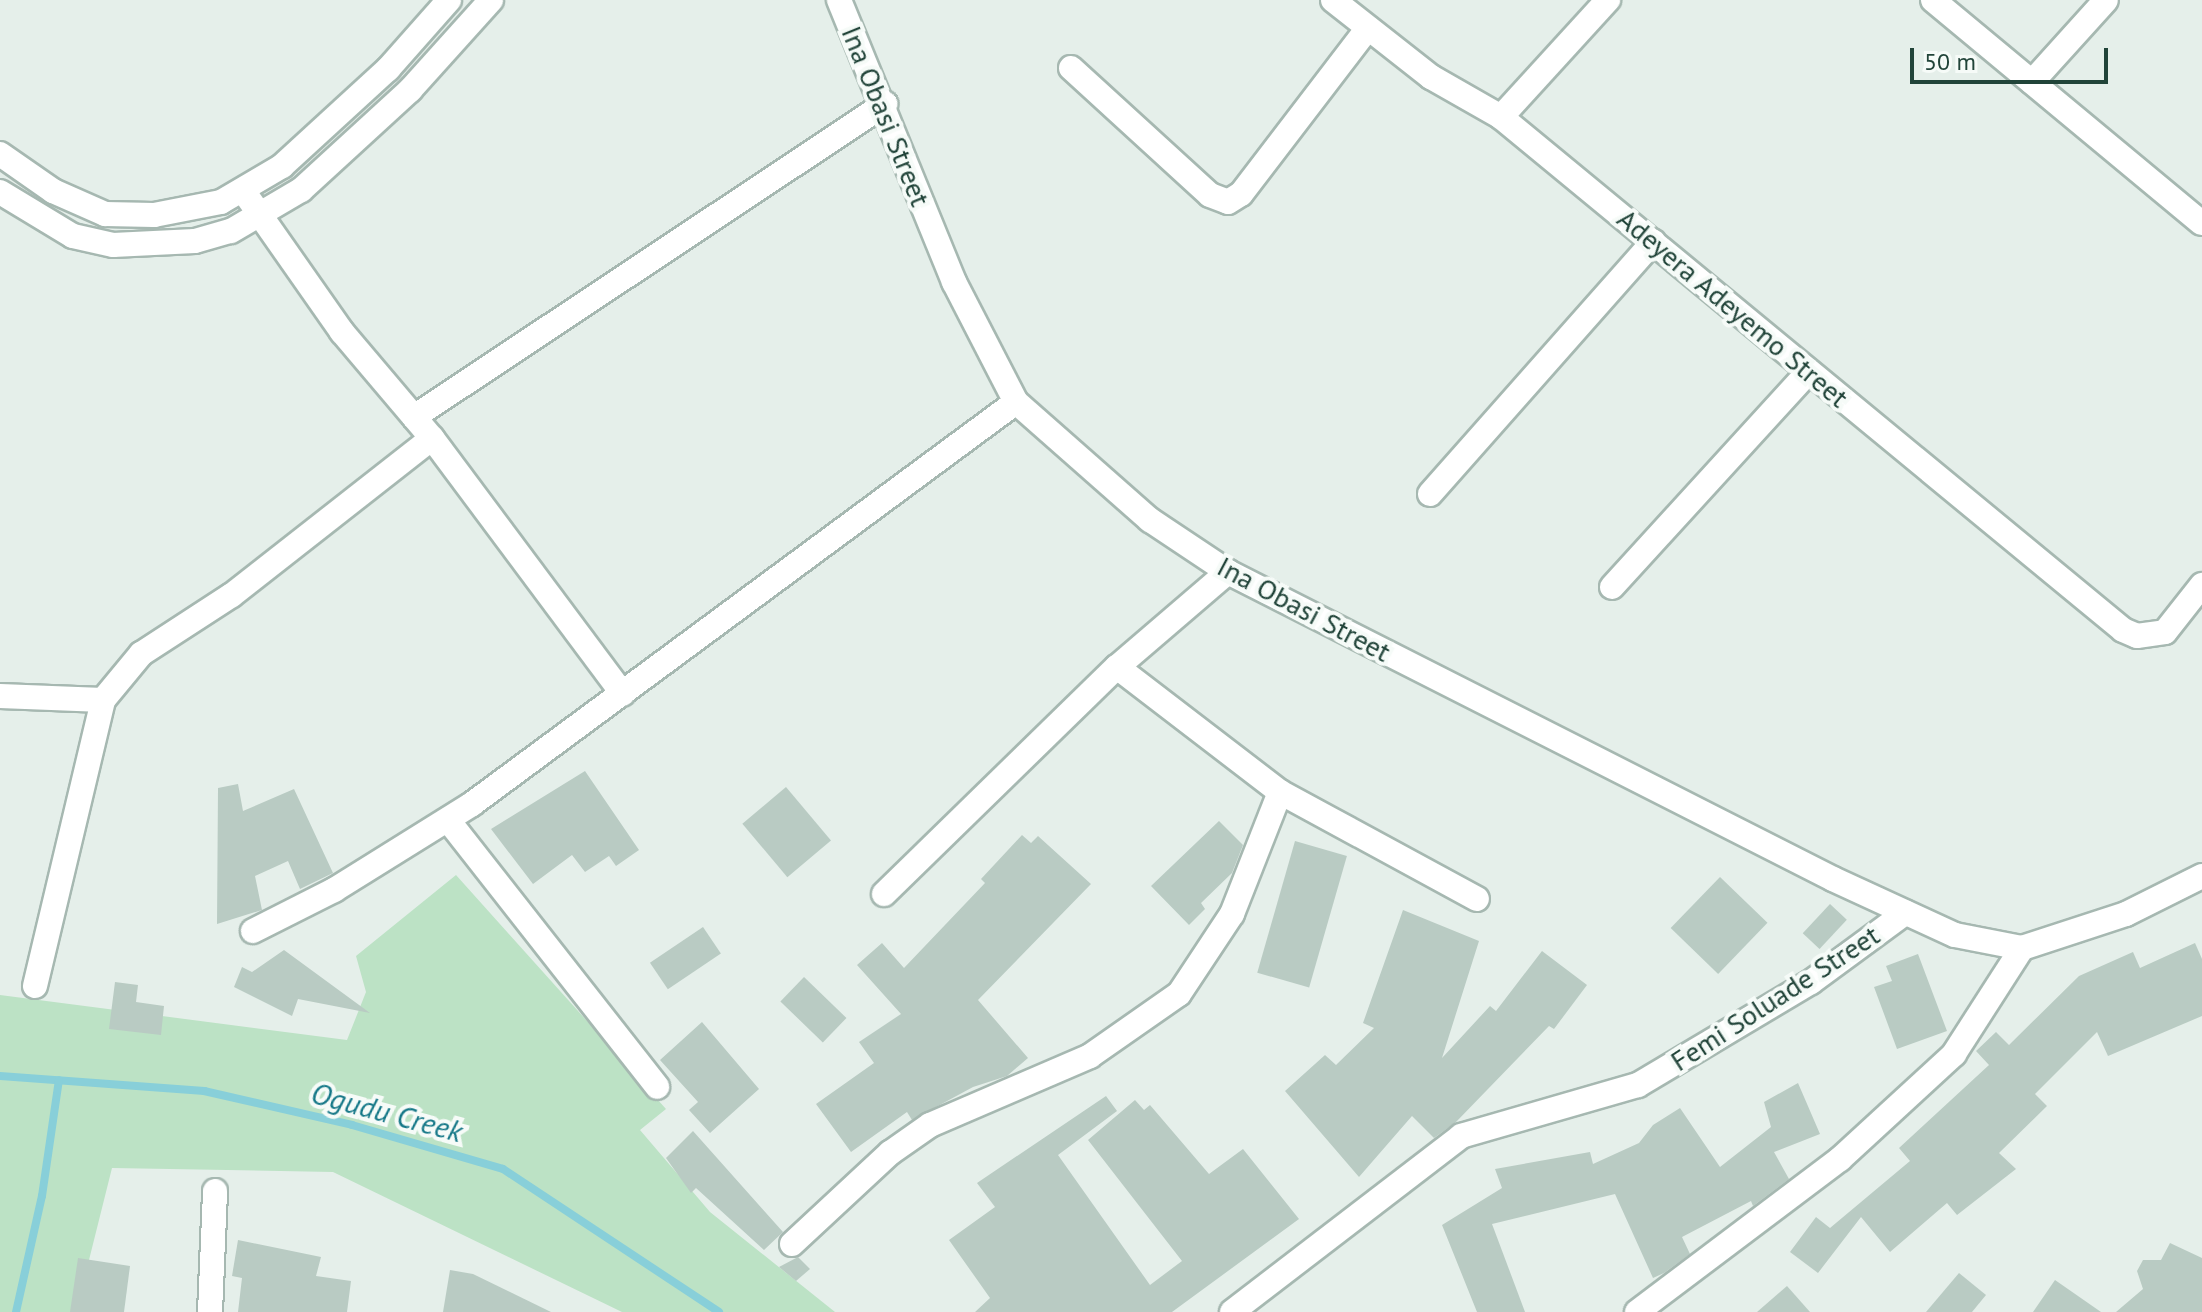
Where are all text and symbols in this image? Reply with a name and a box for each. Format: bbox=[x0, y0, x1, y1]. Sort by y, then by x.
street label: Ina Obasi Street bbox=[835, 21, 937, 211]
scale bar bbox=[1914, 32, 2112, 82]
text: 50 m bbox=[1924, 46, 1976, 77]
street label: Adeyera Adeyemo Street bbox=[1610, 201, 1856, 415]
street label: Ina Obasi Street bbox=[1212, 549, 1396, 669]
street label: Femi Soluade Street bbox=[1664, 918, 1886, 1078]
water label: Ogudu Creek bbox=[307, 1075, 467, 1149]

